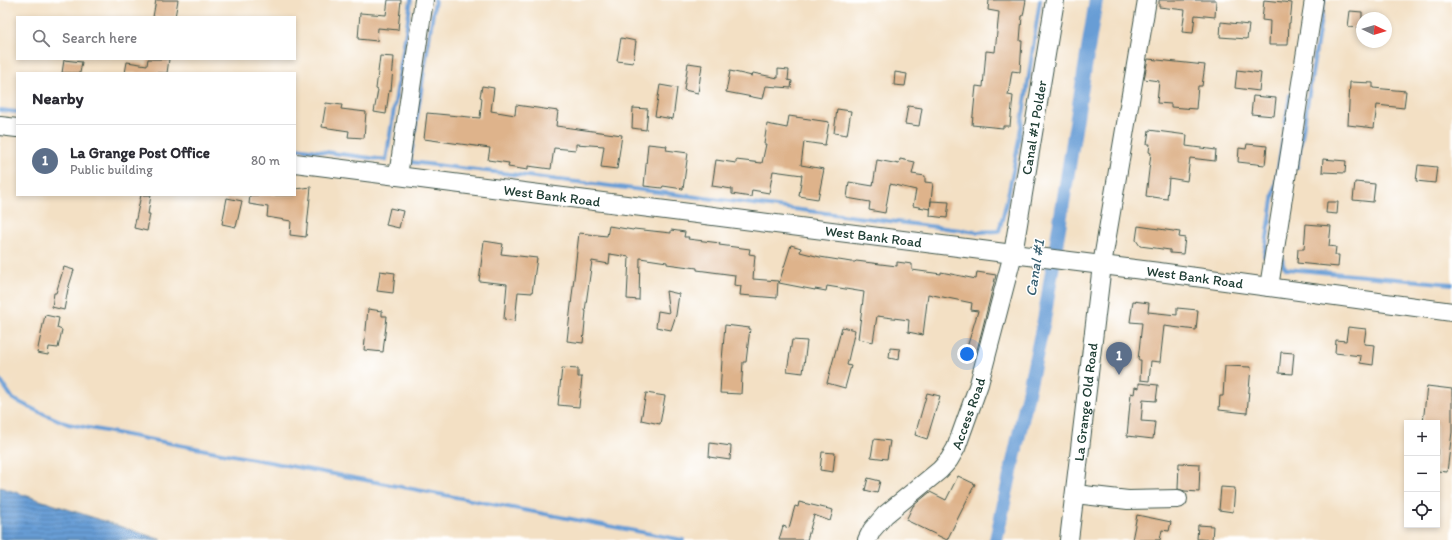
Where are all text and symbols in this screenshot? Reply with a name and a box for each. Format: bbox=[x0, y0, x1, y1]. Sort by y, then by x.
north arrow bbox=[1356, 12, 1392, 48]
search box bbox=[16, 16, 296, 60]
icon: search bbox=[30, 27, 52, 49]
text: Search here bbox=[62, 29, 137, 47]
street label: Canal #1 Polder bbox=[1018, 79, 1050, 176]
text: Nearby bbox=[32, 88, 84, 108]
text: La Grange Post Office bbox=[70, 144, 210, 162]
text: 1 bbox=[42, 153, 48, 168]
text: 80 m bbox=[251, 153, 280, 168]
text: Public building bbox=[70, 162, 153, 177]
street label: West Bank Road bbox=[503, 181, 602, 210]
street label: West Bank Road bbox=[824, 222, 923, 251]
water label: Canal #1 bbox=[1022, 237, 1049, 298]
street label: West Bank Road bbox=[1145, 262, 1245, 292]
street label: La Grange Old Road bbox=[1070, 341, 1101, 462]
pin: 1 bbox=[1106, 342, 1132, 375]
your location bbox=[957, 344, 977, 364]
street label: Access Road bbox=[948, 376, 989, 452]
map controls bbox=[1404, 420, 1440, 528]
button: + bbox=[1404, 420, 1440, 456]
button: − bbox=[1404, 456, 1440, 492]
button: locate bbox=[1404, 492, 1440, 528]

